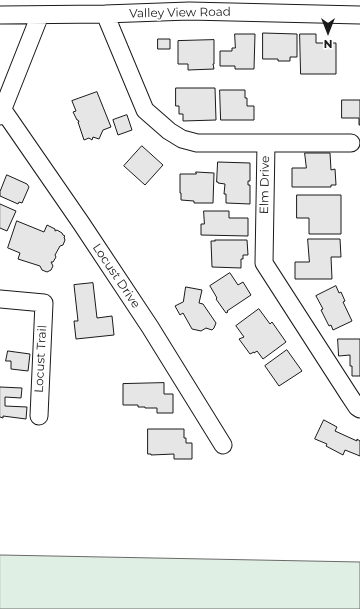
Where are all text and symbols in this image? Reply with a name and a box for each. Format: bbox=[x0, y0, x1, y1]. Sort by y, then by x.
street label: Valley View Road bbox=[129, 5, 231, 21]
north arrow bbox=[308, 12, 348, 52]
text: N bbox=[324, 37, 332, 51]
street label: Elm Drive bbox=[257, 156, 273, 214]
street label: Locust Drive bbox=[89, 241, 143, 311]
street label: Locust Trail bbox=[32, 325, 50, 393]

